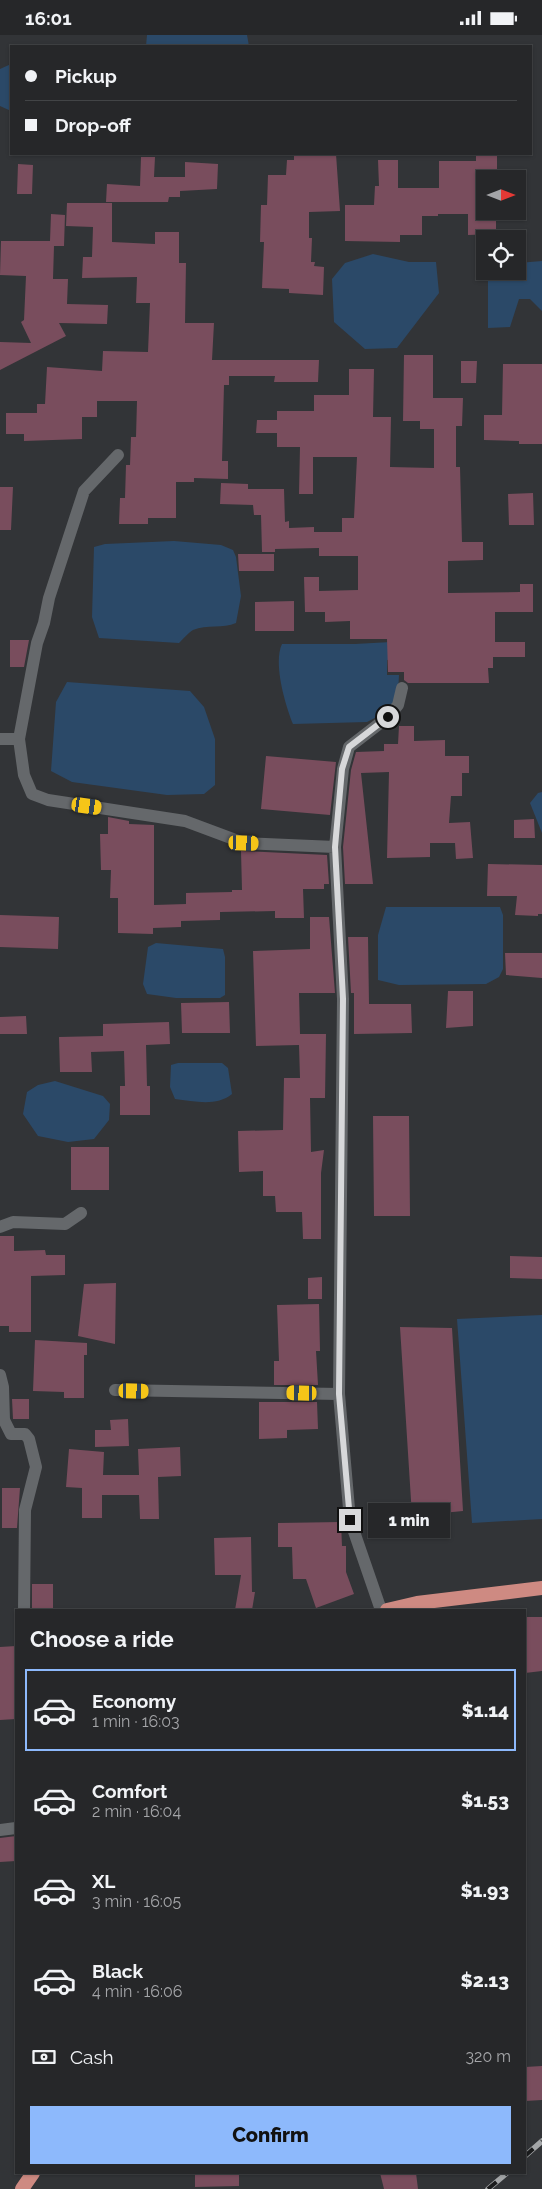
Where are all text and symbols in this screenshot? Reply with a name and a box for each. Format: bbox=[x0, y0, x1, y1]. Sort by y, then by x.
text: 16:01 bbox=[25, 7, 72, 29]
text: Pickup bbox=[55, 65, 117, 87]
text: Drop-off bbox=[55, 114, 131, 136]
north arrow bbox=[476, 170, 526, 220]
map controls bbox=[476, 170, 526, 280]
button: locate bbox=[476, 230, 526, 280]
route start bbox=[377, 706, 399, 728]
car bbox=[71, 796, 102, 816]
car bbox=[228, 835, 259, 851]
car bbox=[118, 1383, 149, 1399]
car bbox=[286, 1385, 317, 1401]
callout: 1 min bbox=[368, 1503, 450, 1537]
route end bbox=[339, 1509, 361, 1531]
text: 1 min bbox=[388, 1511, 430, 1530]
text: Choose a ride bbox=[30, 1626, 174, 1652]
icon: car bbox=[32, 1688, 77, 1733]
text: Economy bbox=[92, 1690, 176, 1712]
text: $1.14 bbox=[462, 1699, 509, 1721]
text: 1 min · 16:03 bbox=[92, 1712, 179, 1731]
icon: car bbox=[32, 1778, 77, 1823]
text: Comfort bbox=[92, 1780, 167, 1802]
text: $1.53 bbox=[461, 1789, 509, 1811]
text: 2 min · 16:04 bbox=[92, 1802, 181, 1821]
icon: car bbox=[32, 1868, 77, 1913]
text: XL bbox=[92, 1870, 115, 1892]
text: $1.93 bbox=[460, 1879, 509, 1901]
text: 3 min · 16:05 bbox=[92, 1892, 181, 1911]
icon: car bbox=[32, 1958, 77, 2003]
text: Black bbox=[92, 1960, 143, 1982]
text: $2.13 bbox=[461, 1969, 509, 1991]
text: 4 min · 16:06 bbox=[92, 1982, 182, 2001]
icon: cash bbox=[30, 2043, 58, 2071]
text: Cash bbox=[70, 2046, 114, 2068]
text: 320 m bbox=[466, 2047, 511, 2066]
button: Confirm bbox=[30, 2106, 511, 2164]

